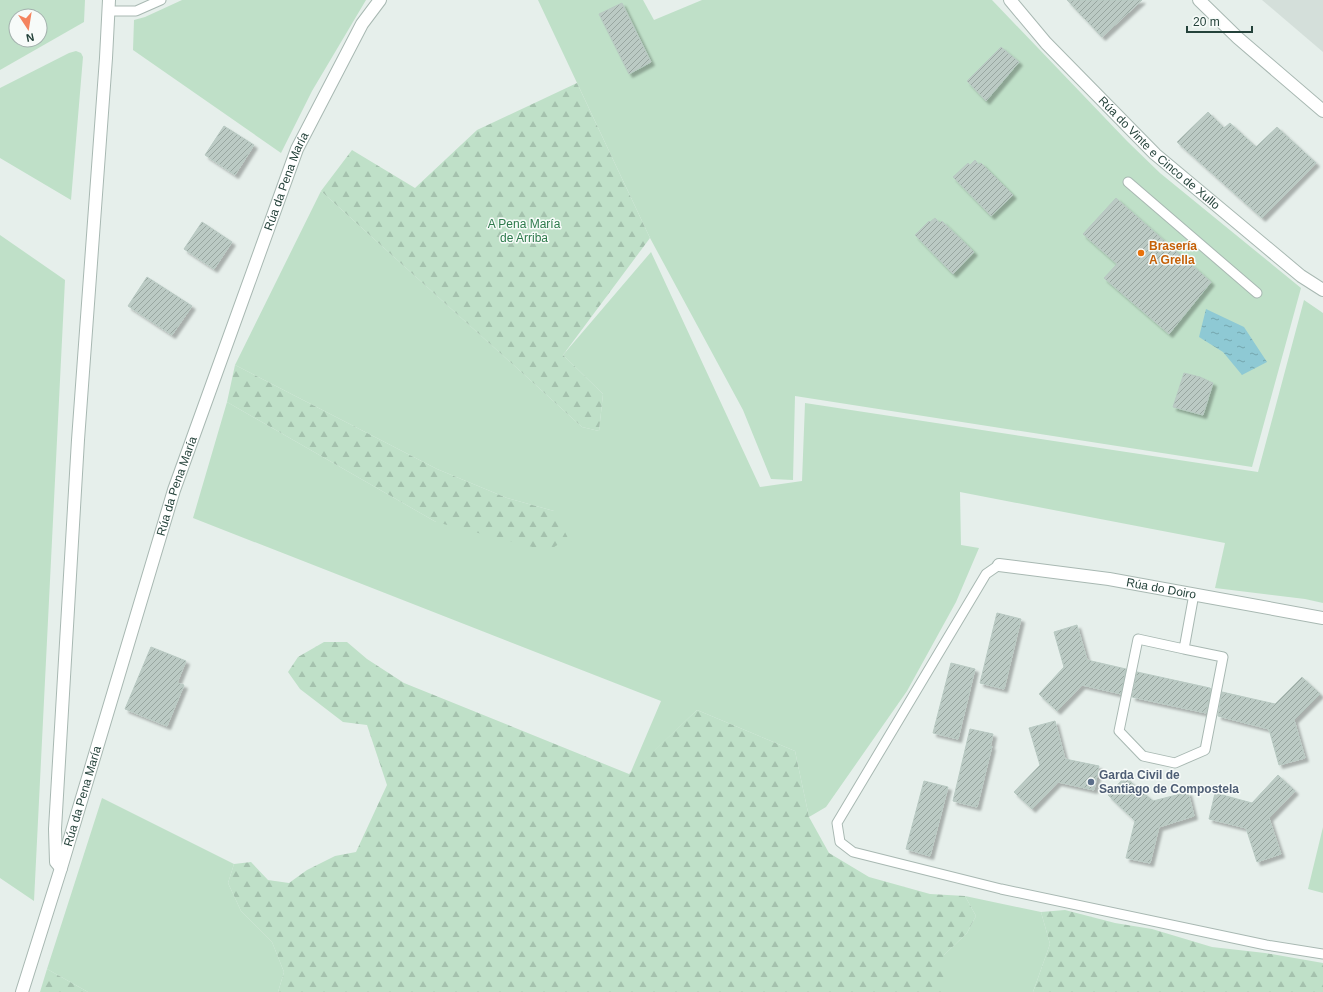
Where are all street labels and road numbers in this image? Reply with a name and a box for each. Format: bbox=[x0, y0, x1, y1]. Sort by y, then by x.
street label: Rúa do Vinte e Cinco de Xullo bbox=[1096, 94, 1223, 212]
street label: Rúa da Pena María bbox=[261, 129, 312, 232]
street label: Rúa da Pena María bbox=[154, 434, 200, 538]
street label: Rúa do Doiro bbox=[1125, 575, 1198, 602]
street label: Rúa da Pena María bbox=[61, 744, 104, 848]

